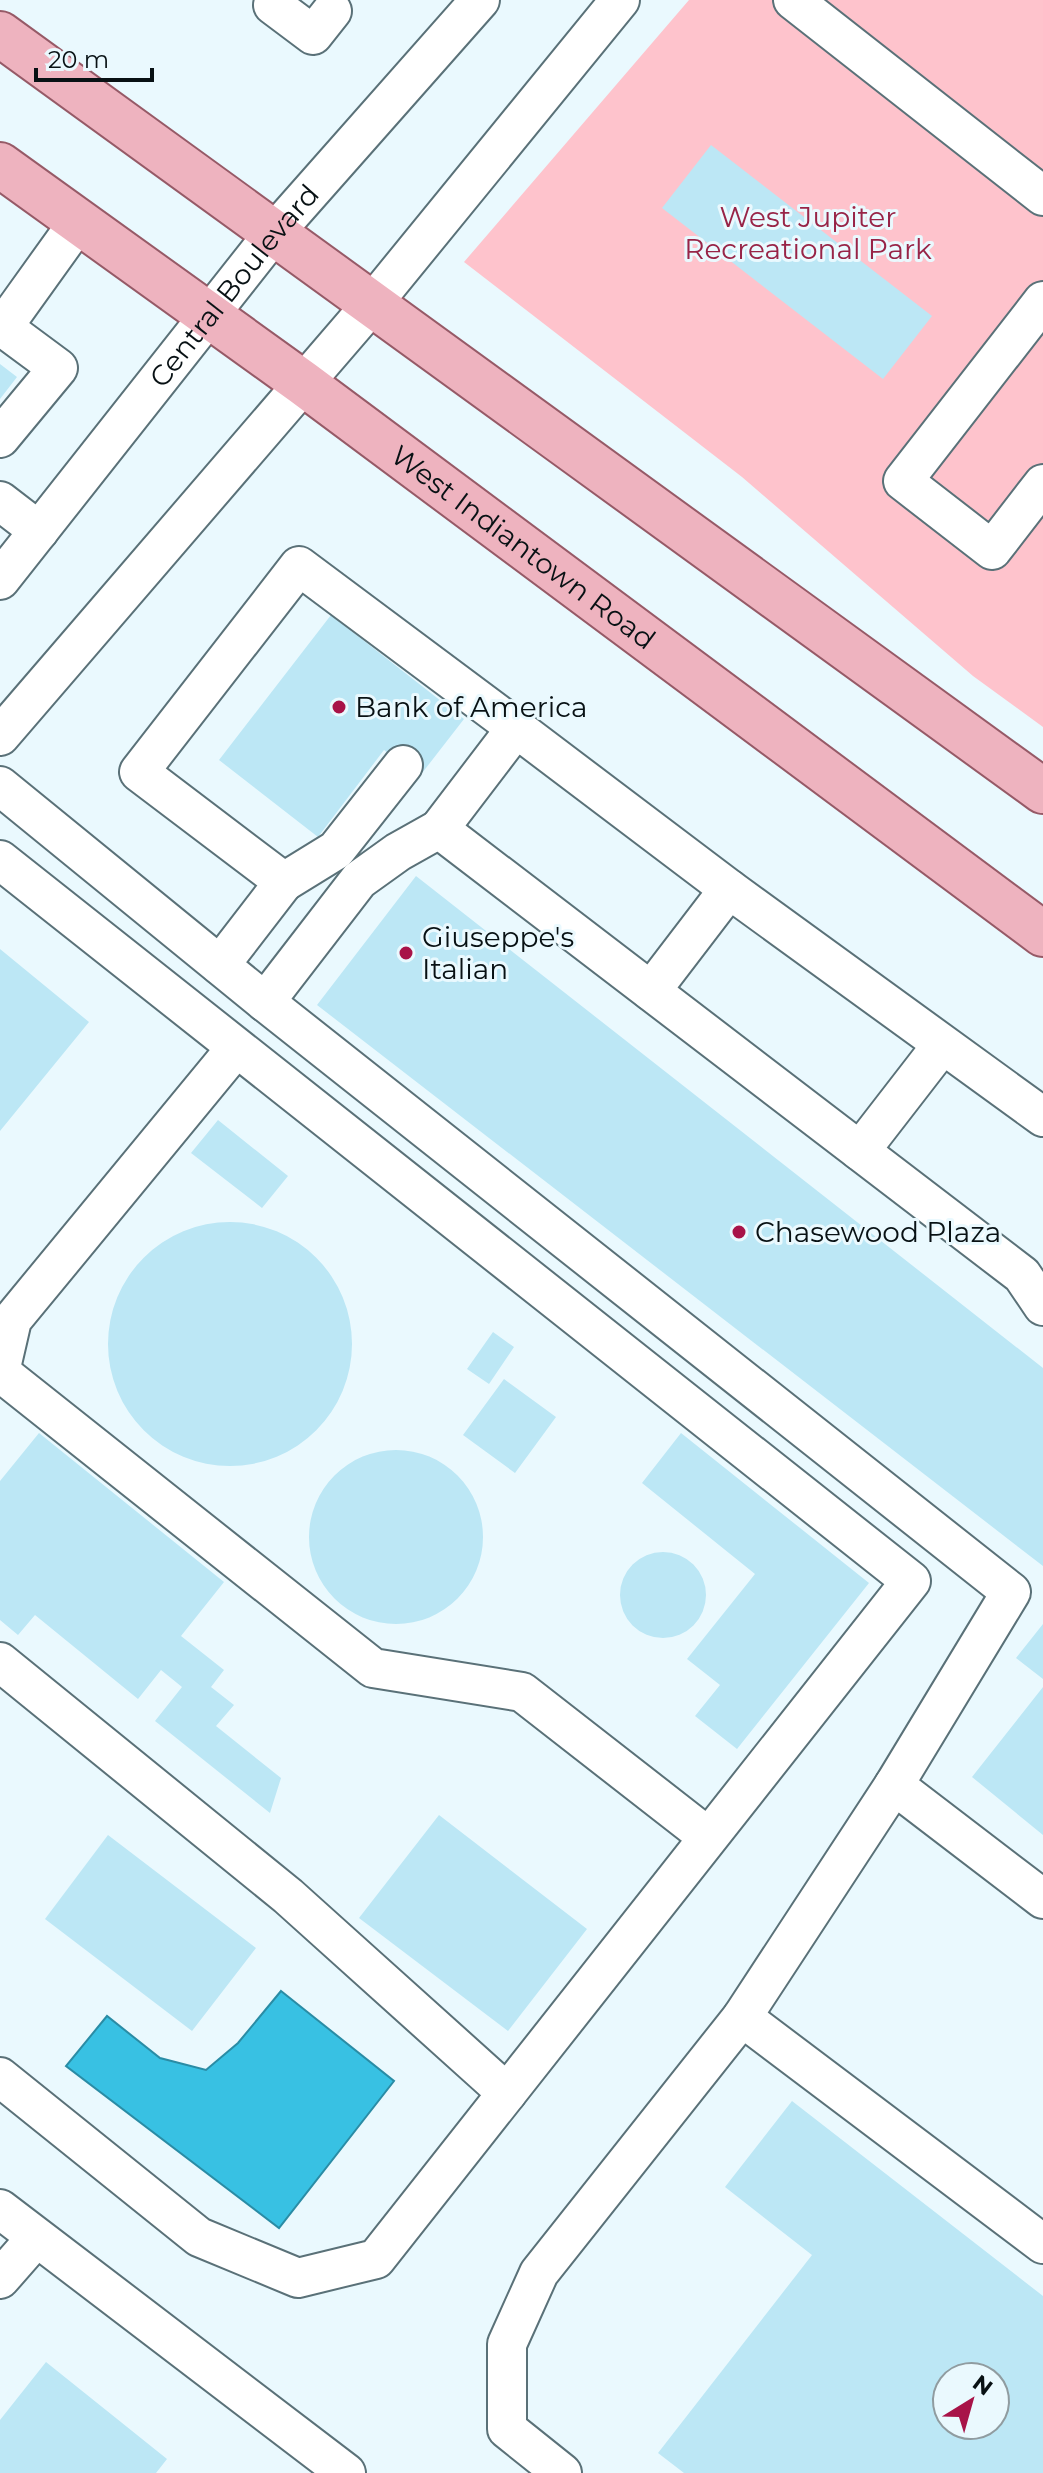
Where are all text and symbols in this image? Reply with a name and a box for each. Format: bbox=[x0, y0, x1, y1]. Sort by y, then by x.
scale bar bbox=[36, 32, 152, 82]
text: 20 m bbox=[48, 45, 109, 74]
street label: Central Boulevard bbox=[142, 177, 326, 394]
park label: West Jupiter Recreational Park bbox=[684, 200, 932, 266]
street label: West Indiantown Road bbox=[385, 438, 662, 656]
place label: Bank of America bbox=[355, 690, 588, 724]
marker: Bank of America bbox=[330, 698, 348, 716]
place label: Giuseppe's Italian bbox=[422, 920, 574, 986]
marker: Giuseppe's Italian bbox=[397, 944, 415, 962]
place label: Chasewood Plaza bbox=[755, 1215, 1001, 1249]
marker: Chasewood Plaza bbox=[730, 1223, 748, 1241]
north arrow bbox=[931, 2361, 1011, 2441]
text: N bbox=[968, 2369, 998, 2402]

